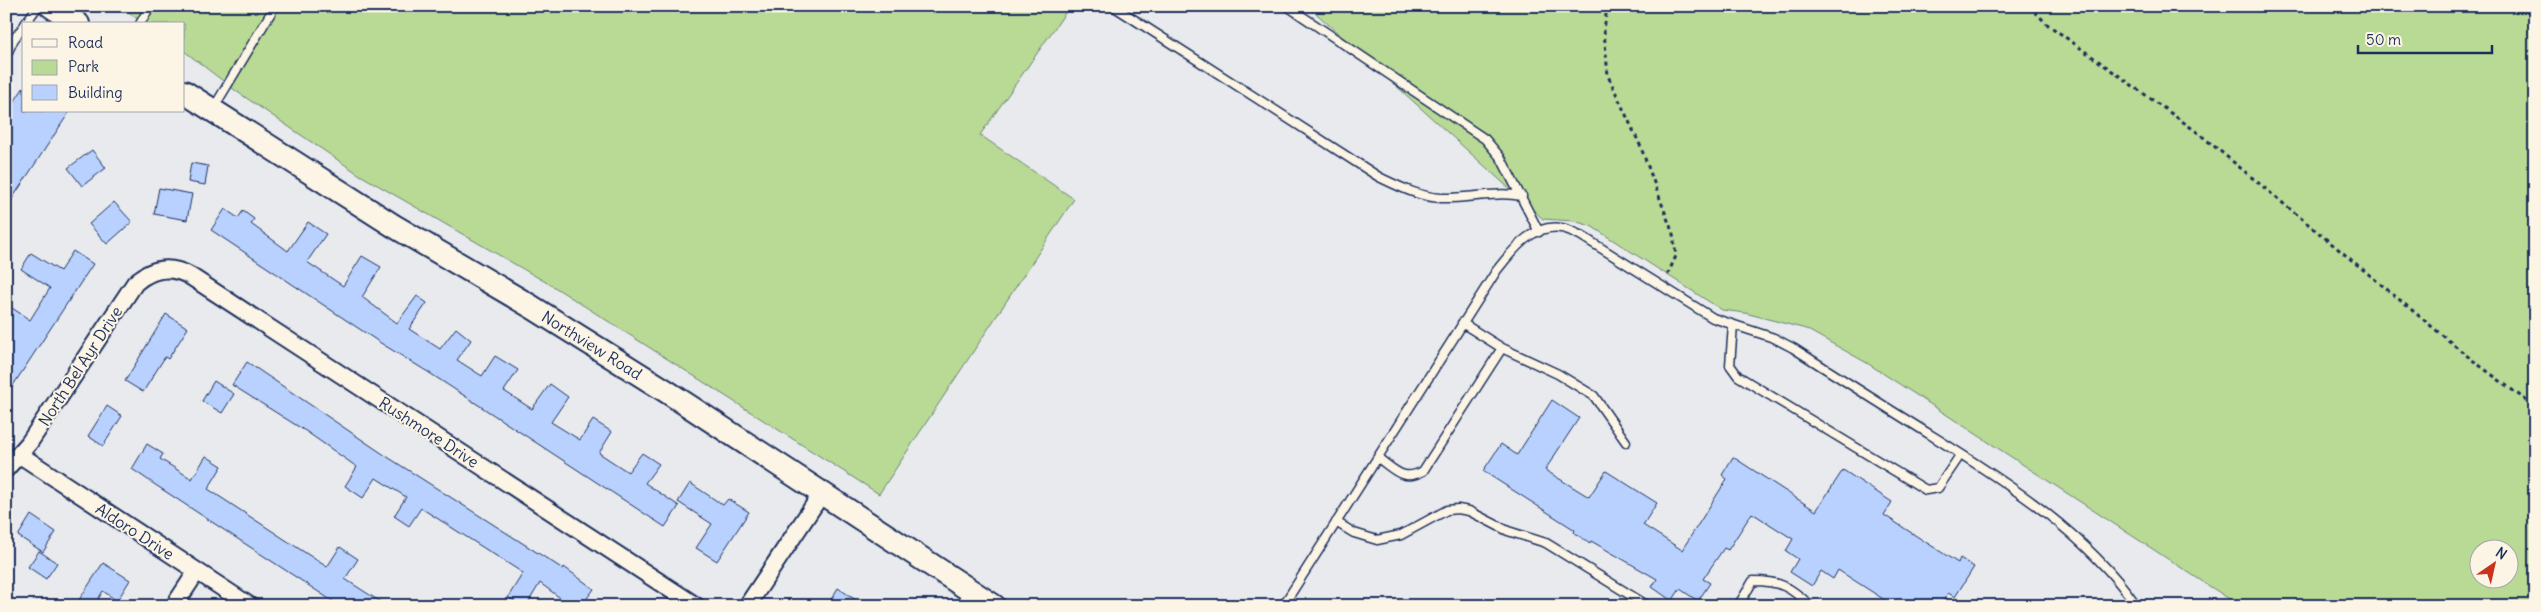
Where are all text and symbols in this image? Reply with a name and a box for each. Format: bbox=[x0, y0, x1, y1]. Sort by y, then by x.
legend bbox=[22, 22, 185, 112]
scale bar bbox=[2358, 22, 2492, 54]
text: 50 m bbox=[2366, 30, 2401, 49]
text: Road bbox=[68, 33, 103, 52]
text: Park bbox=[68, 57, 99, 76]
text: Building bbox=[68, 83, 123, 102]
street label: North Bel Ayr Drive bbox=[34, 302, 126, 430]
street label: Northview Road bbox=[538, 306, 646, 384]
street label: Rushmore Drive bbox=[375, 392, 483, 472]
street label: Aldoro Drive bbox=[92, 498, 178, 564]
north arrow bbox=[2468, 540, 2518, 590]
text: N bbox=[2492, 543, 2510, 563]

